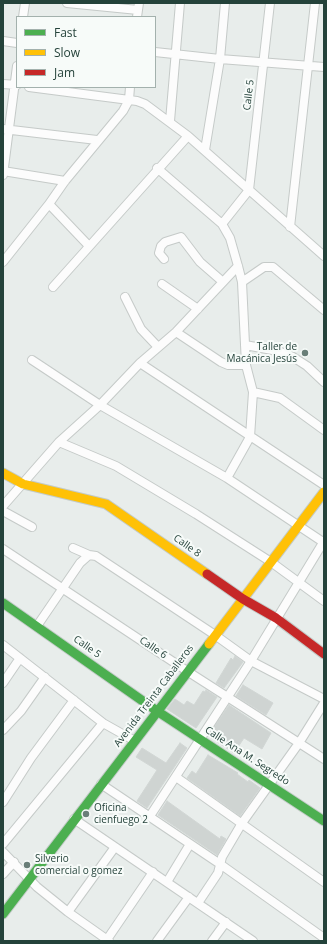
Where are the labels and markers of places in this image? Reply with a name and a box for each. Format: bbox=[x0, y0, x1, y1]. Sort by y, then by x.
place label: Taller de Macánica Jesús bbox=[227, 341, 297, 364]
marker: Taller de Macánica Jesús bbox=[300, 348, 310, 358]
place label: Oficina cienfuego 2 bbox=[94, 802, 148, 826]
marker: Oficina cienfuego 2 bbox=[81, 809, 91, 819]
place label: Silverio comercial o gomez bbox=[35, 853, 122, 876]
marker: Silverio comercial o gomez bbox=[22, 860, 32, 870]

